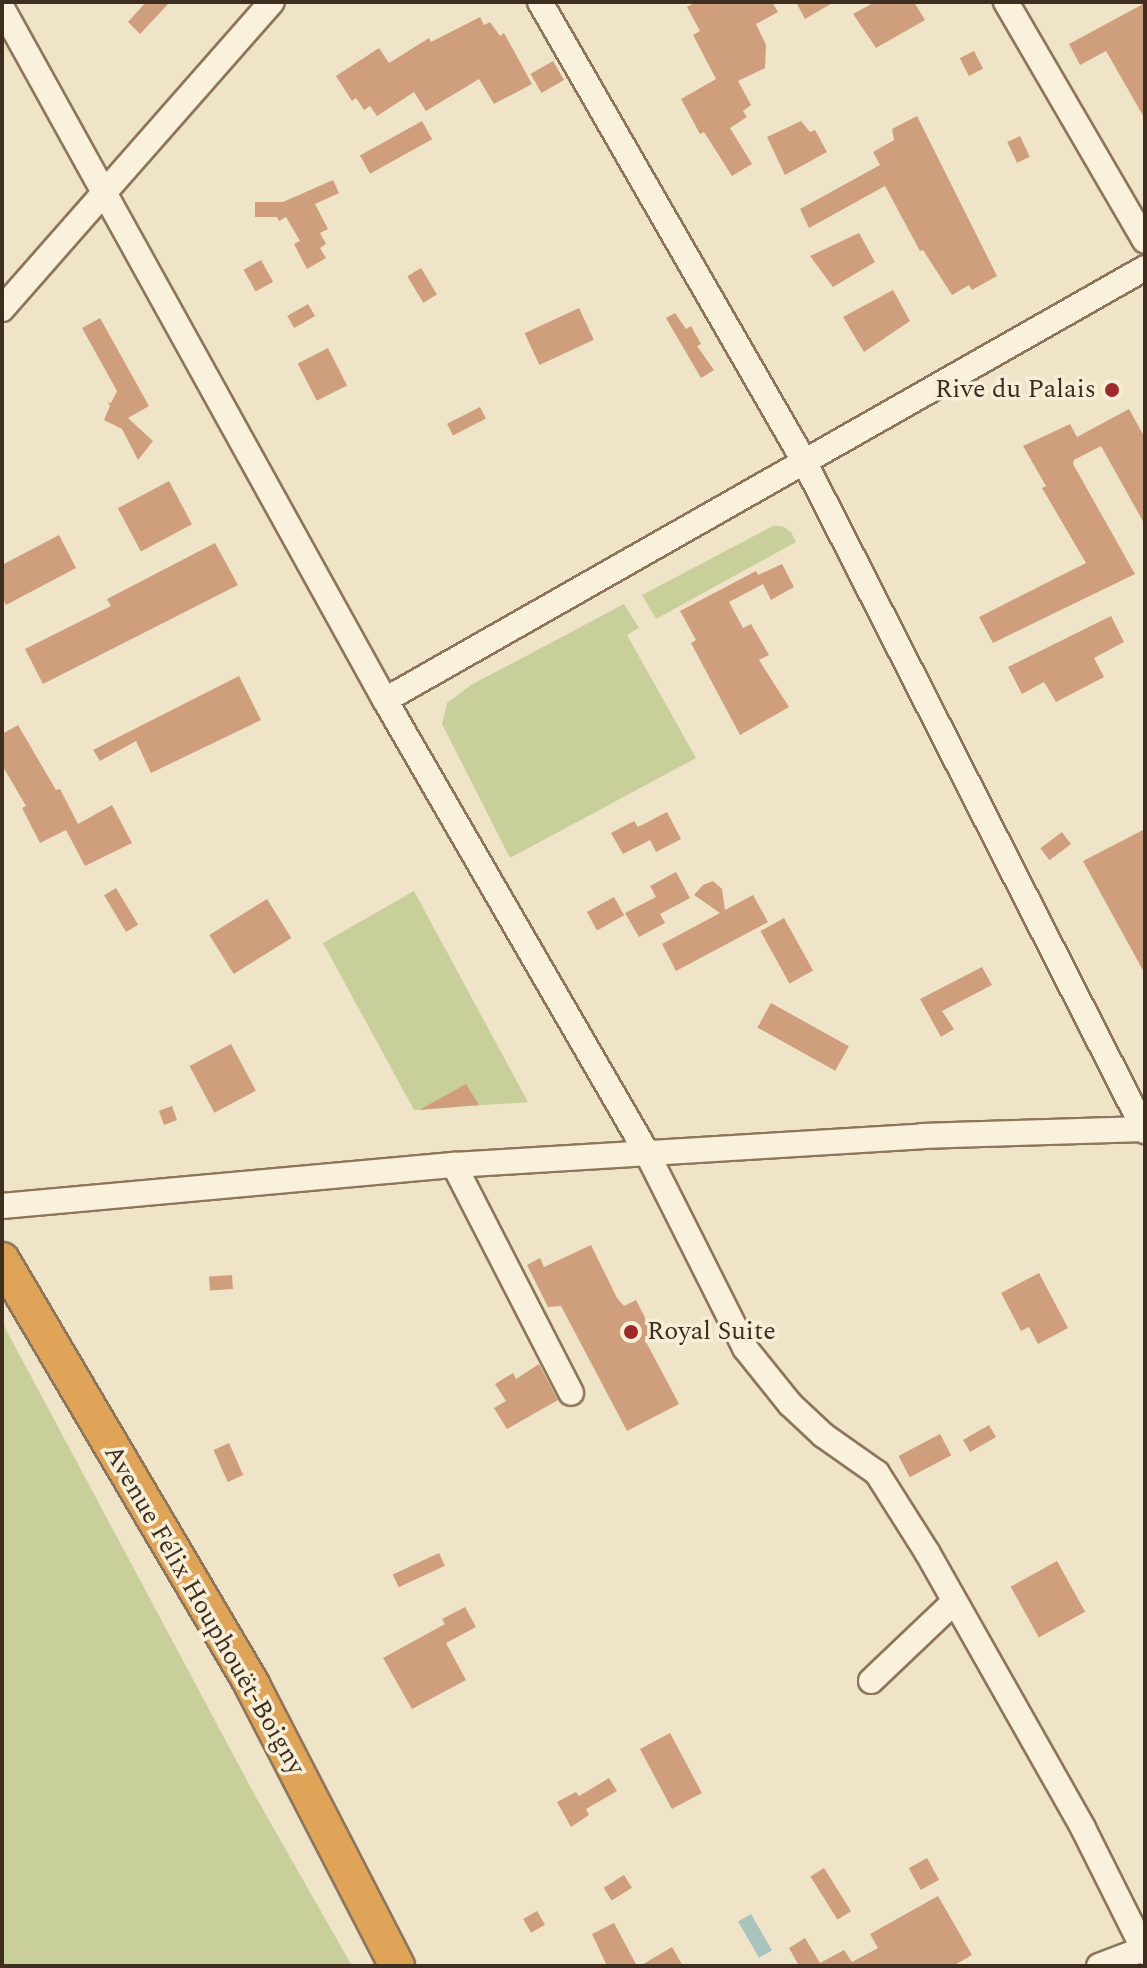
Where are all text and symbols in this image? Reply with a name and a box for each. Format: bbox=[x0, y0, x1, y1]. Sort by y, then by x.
place label: Rive du Palais bbox=[935, 374, 1096, 406]
marker: Rive du Palais bbox=[1103, 381, 1121, 399]
place label: Royal Suite bbox=[647, 1316, 776, 1348]
marker: Royal Suite bbox=[622, 1323, 640, 1341]
street label: Avenue Félix Houphouët-Boigny bbox=[97, 1440, 311, 1780]

